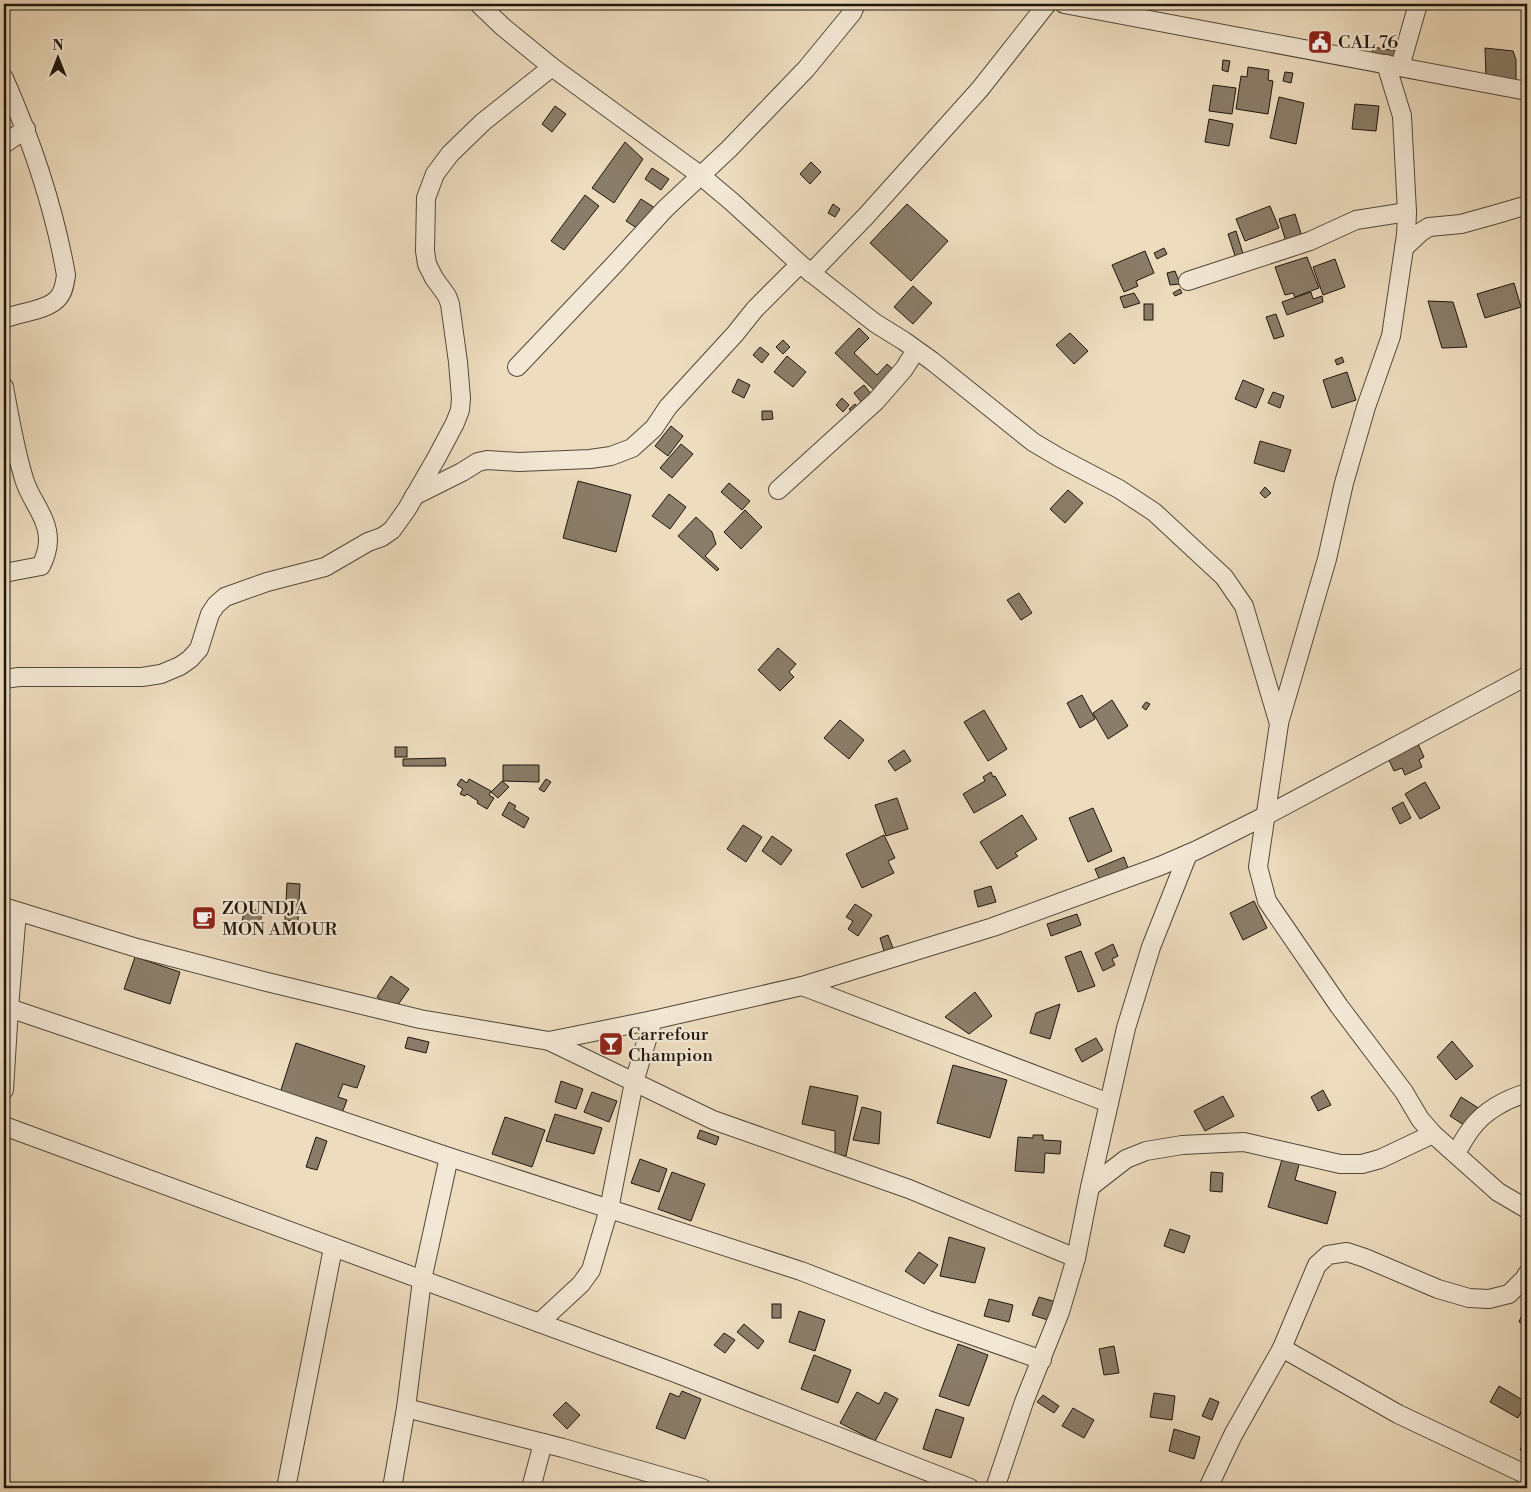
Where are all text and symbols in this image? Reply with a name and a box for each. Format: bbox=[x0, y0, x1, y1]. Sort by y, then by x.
public building icon: CAL 76 bbox=[1307, 29, 1333, 55]
place label: CAL 76 bbox=[1338, 31, 1398, 54]
north arrow bbox=[32, 32, 82, 82]
text: N bbox=[52, 37, 64, 55]
place label: ZOUNDJA MON AMOUR bbox=[222, 897, 337, 941]
cafe icon: ZOUNDJA MON AMOUR bbox=[191, 905, 217, 931]
place label: Carrefour Champion bbox=[628, 1023, 713, 1067]
bar icon: Carrefour Champion bbox=[598, 1031, 624, 1057]

